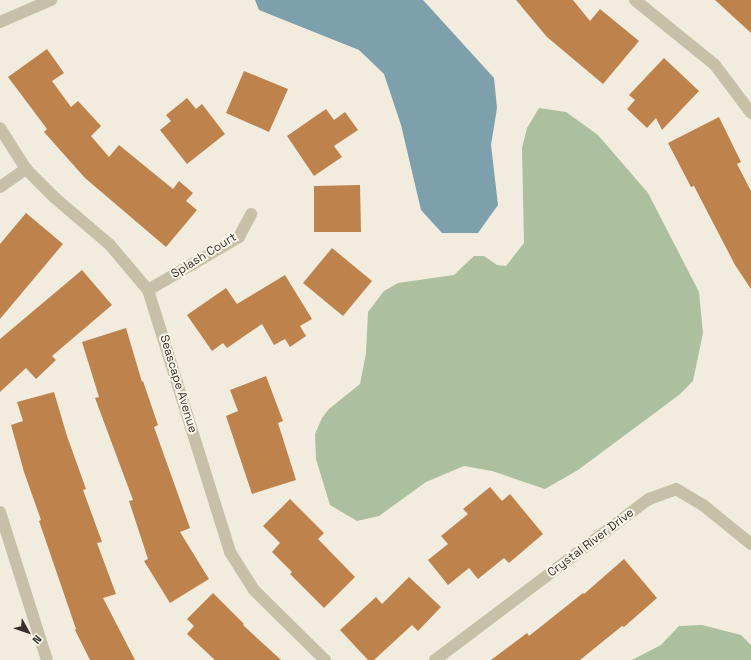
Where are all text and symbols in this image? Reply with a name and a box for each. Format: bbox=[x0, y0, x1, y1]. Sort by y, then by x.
street label: Splash Court bbox=[169, 230, 239, 282]
street label: Seascape Avenue bbox=[156, 333, 200, 435]
street label: Crystal River Drive bbox=[545, 506, 637, 580]
north arrow bbox=[8, 612, 48, 652]
text: N bbox=[29, 632, 45, 647]

